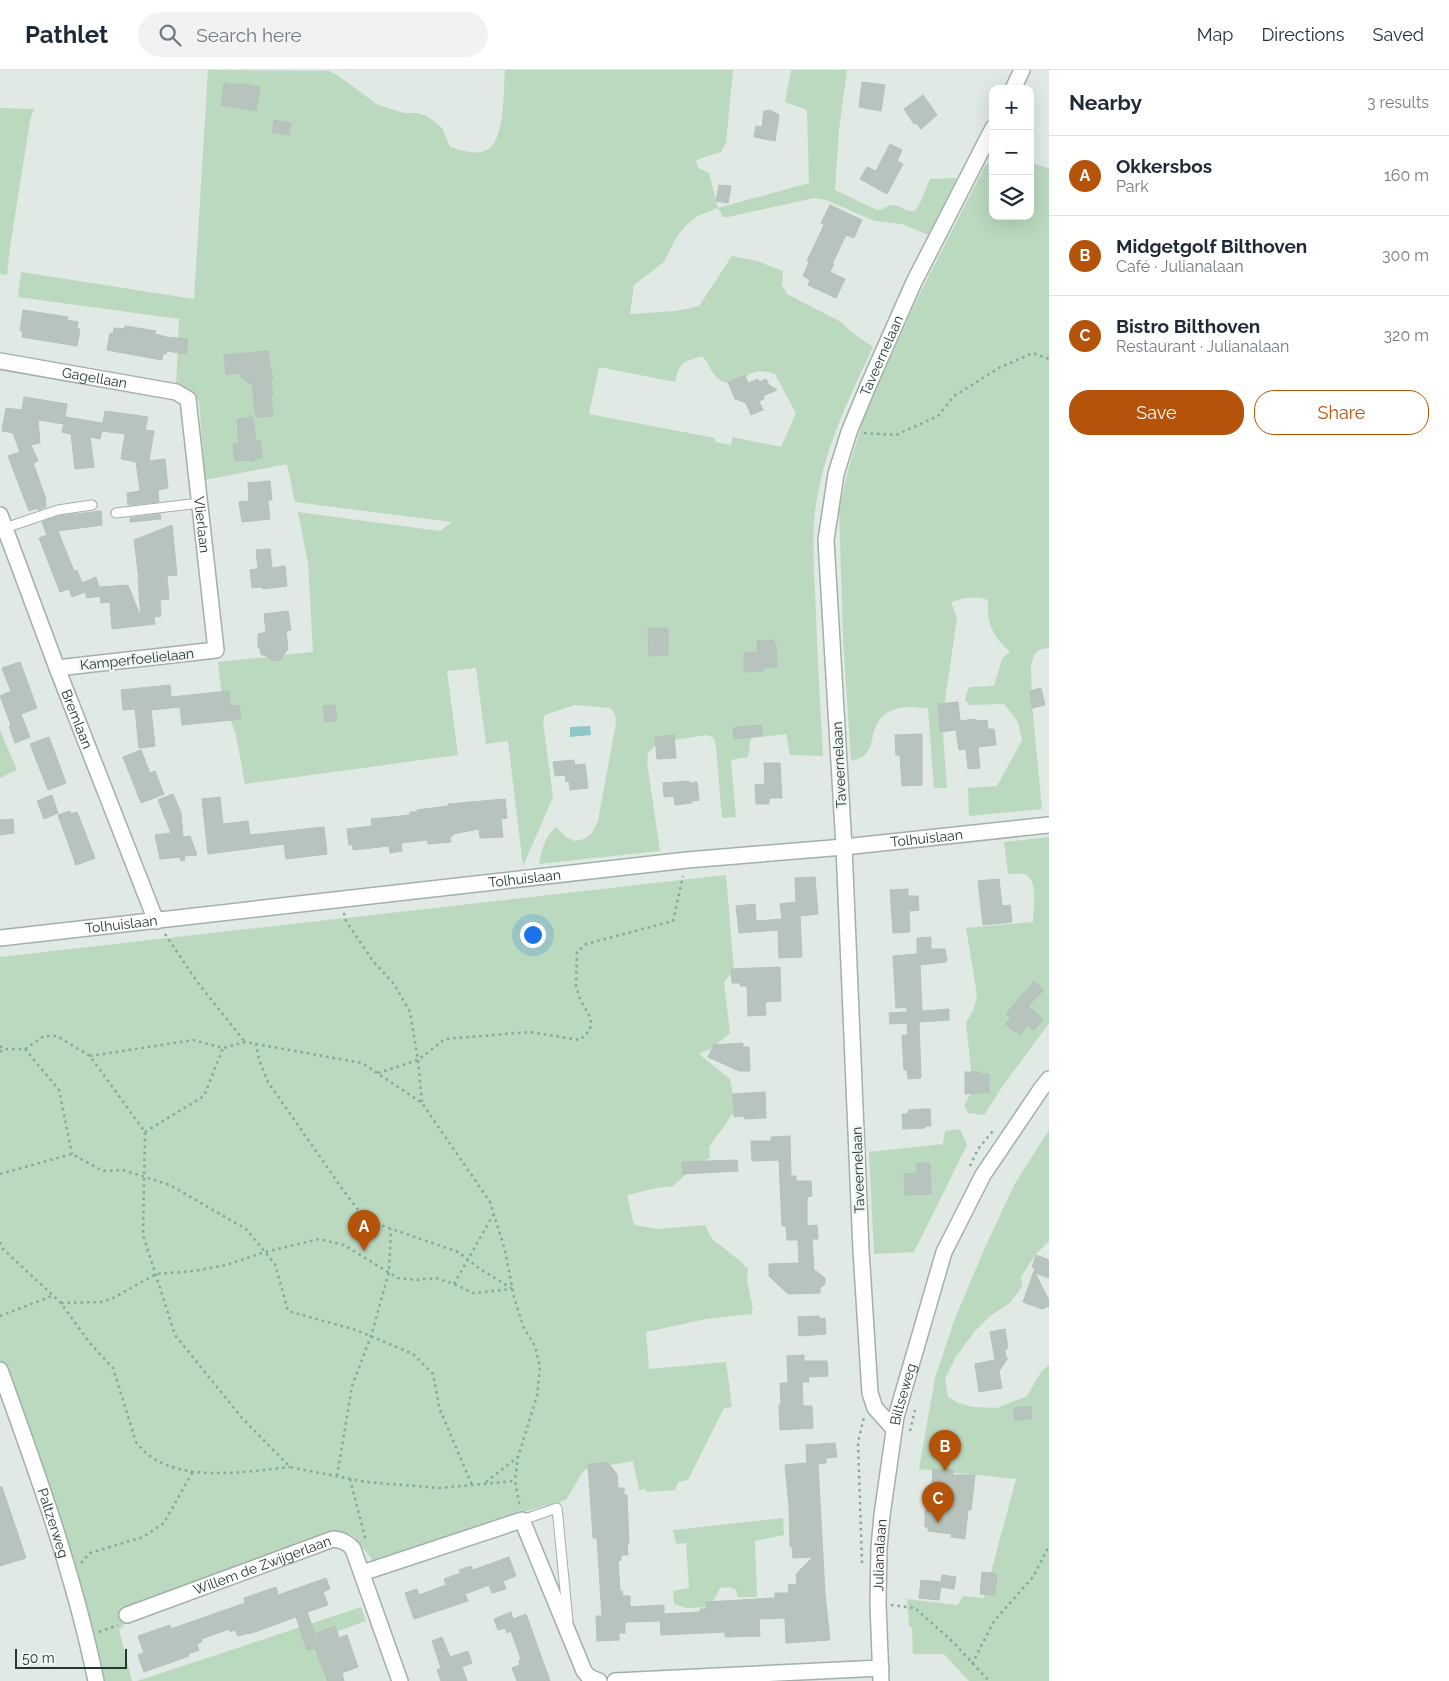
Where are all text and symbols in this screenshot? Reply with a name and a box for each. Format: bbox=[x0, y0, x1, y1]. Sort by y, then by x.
search box bbox=[138, 12, 488, 57]
text: Pathlet bbox=[25, 20, 108, 49]
icon: search bbox=[156, 21, 184, 49]
text: Search here bbox=[196, 24, 302, 46]
text: Map bbox=[1197, 24, 1233, 45]
text: Directions bbox=[1261, 24, 1345, 45]
text: Saved bbox=[1373, 24, 1424, 45]
map controls bbox=[989, 85, 1034, 220]
button: + bbox=[989, 85, 1034, 130]
text: Nearby bbox=[1069, 90, 1142, 115]
text: 3 results bbox=[1367, 93, 1429, 112]
button: − bbox=[989, 130, 1034, 175]
text: Okkersbos bbox=[1116, 155, 1212, 177]
text: A bbox=[1080, 166, 1090, 185]
text: 160 m bbox=[1384, 166, 1429, 185]
button: layers bbox=[989, 175, 1034, 220]
text: Park bbox=[1116, 177, 1149, 196]
text: Midgetgolf Bilthoven bbox=[1116, 235, 1307, 257]
text: B bbox=[1080, 246, 1090, 265]
text: 300 m bbox=[1382, 246, 1429, 265]
text: Café · Julianalaan bbox=[1116, 257, 1244, 276]
street label: Taveernelaan bbox=[857, 313, 906, 398]
text: Bistro Bilthoven bbox=[1116, 315, 1260, 337]
text: C bbox=[1080, 326, 1090, 345]
text: 320 m bbox=[1384, 326, 1429, 345]
text: Restaurant · Julianalaan bbox=[1116, 337, 1289, 356]
street label: Gagellaan bbox=[61, 364, 128, 391]
button: Save bbox=[1069, 390, 1244, 435]
button: Share bbox=[1254, 390, 1429, 435]
street label: Vlierlaan bbox=[191, 496, 213, 554]
street label: Kamperfoelielaan bbox=[79, 645, 195, 673]
street label: Bremlaan bbox=[58, 687, 96, 751]
street label: Taveernelaan bbox=[829, 721, 849, 809]
street label: Tolhuislaan bbox=[890, 826, 964, 850]
street label: Tolhuislaan bbox=[488, 866, 562, 890]
street label: Tolhuislaan bbox=[84, 912, 158, 936]
your location bbox=[520, 922, 546, 948]
street label: Taveernelaan bbox=[848, 1126, 868, 1214]
pin: A bbox=[348, 1210, 380, 1251]
street label: Biltseweg bbox=[887, 1361, 919, 1426]
pin: B bbox=[929, 1430, 961, 1471]
pin: C bbox=[922, 1482, 954, 1523]
street label: Paltzerweg bbox=[34, 1486, 72, 1560]
street label: Julianalaan bbox=[870, 1518, 890, 1592]
street label: Willem de Zwijgerlaan bbox=[191, 1532, 333, 1598]
scale bar bbox=[15, 1646, 128, 1669]
text: 50 m bbox=[22, 1650, 55, 1666]

